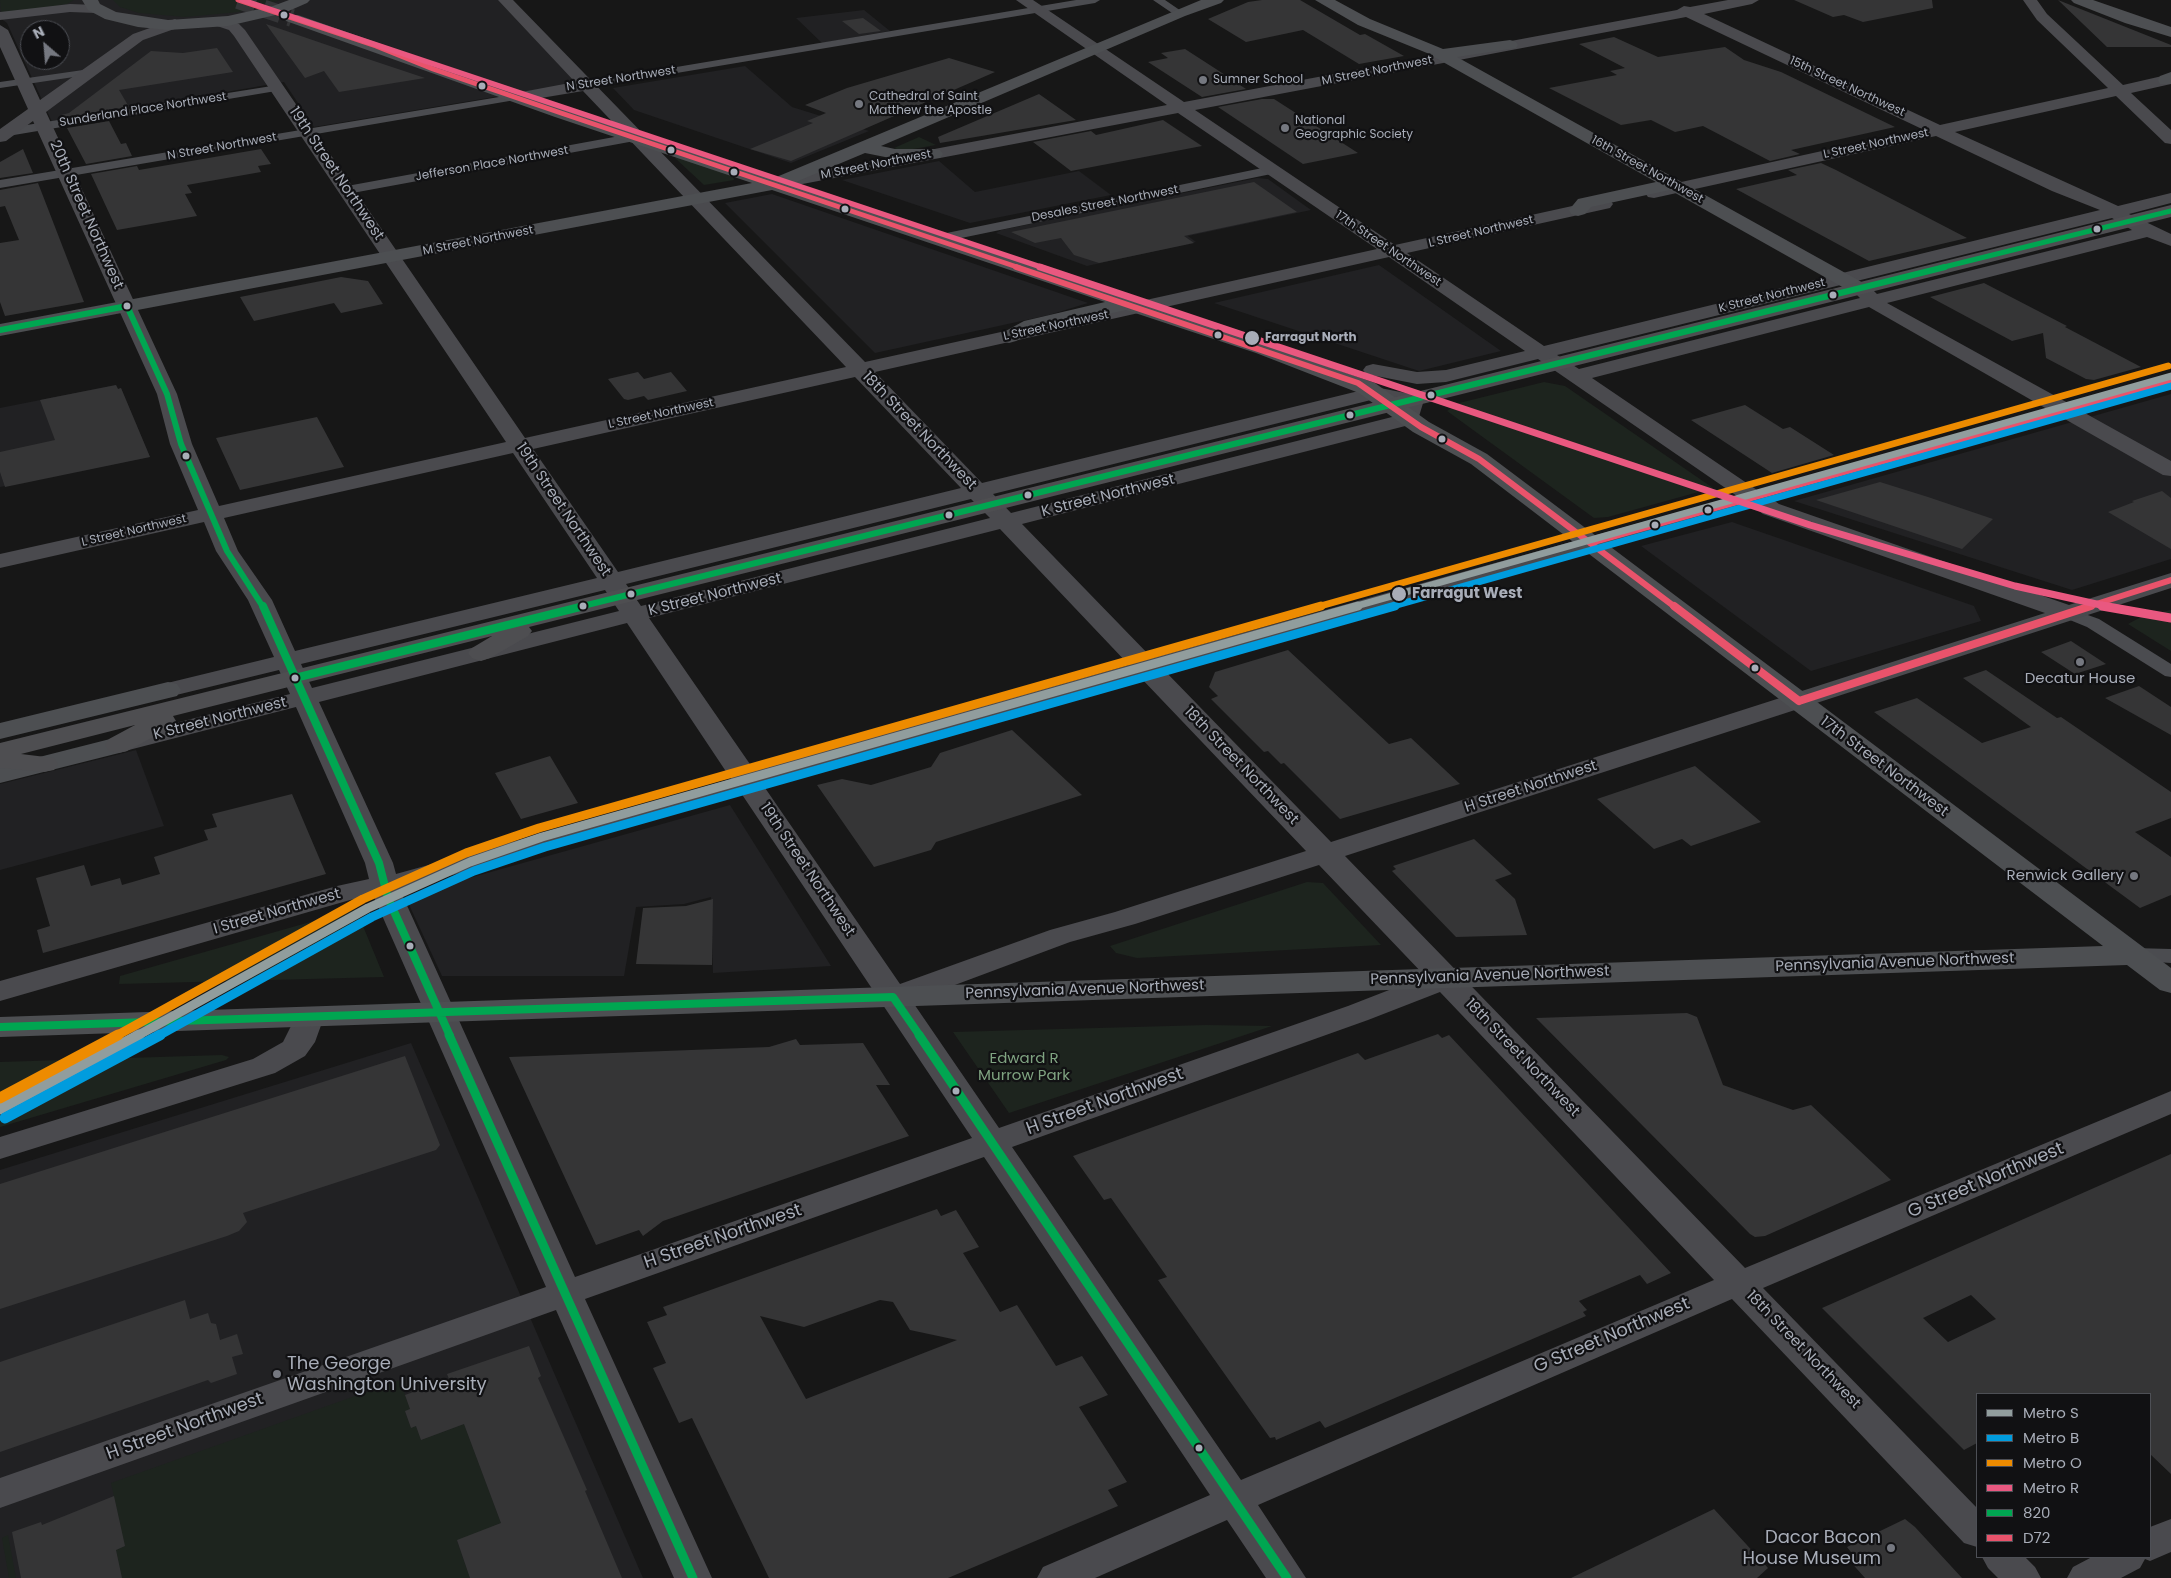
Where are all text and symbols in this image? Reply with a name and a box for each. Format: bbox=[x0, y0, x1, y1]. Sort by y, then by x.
unlabelled marker bbox=[279, 10, 289, 20]
north arrow bbox=[20, 20, 70, 70]
text: N bbox=[29, 21, 48, 44]
street label: M Street Northwest bbox=[1320, 53, 1434, 89]
street label: 15th Street Northwest bbox=[1787, 54, 1907, 120]
street label: N Street Northwest bbox=[565, 63, 677, 95]
place label: Sumner School bbox=[1213, 73, 1303, 87]
marker: Sumner School bbox=[1197, 74, 1209, 86]
unlabelled marker bbox=[477, 81, 487, 91]
street label: Sunderland Place Northwest bbox=[58, 90, 228, 130]
place label: Cathedral of Saint Matthew the Apostle bbox=[869, 90, 992, 118]
marker: Cathedral of Saint Matthew the Apostle bbox=[853, 98, 865, 110]
street label: 19th Street Northwest bbox=[285, 104, 387, 244]
place label: National Geographic Society bbox=[1295, 114, 1413, 142]
marker: National Geographic Society bbox=[1279, 122, 1291, 134]
street label: L Street Northwest bbox=[1822, 126, 1930, 162]
street label: N Street Northwest bbox=[166, 130, 278, 164]
street label: 16th Street Northwest bbox=[1589, 133, 1705, 207]
street label: 20th Street Northwest bbox=[45, 138, 127, 292]
street label: Jefferson Place Northwest bbox=[414, 143, 570, 185]
unlabelled marker bbox=[666, 145, 676, 155]
street label: M Street Northwest bbox=[819, 147, 933, 183]
unlabelled marker bbox=[729, 167, 739, 177]
street label: Desales Street Northwest bbox=[1030, 183, 1180, 225]
unlabelled marker bbox=[840, 204, 850, 214]
street label: 17th Street Northwest bbox=[1332, 208, 1444, 290]
street label: L Street Northwest bbox=[1427, 213, 1535, 251]
street label: M Street Northwest bbox=[421, 223, 535, 259]
unlabelled marker bbox=[2092, 224, 2102, 234]
street label: K Street Northwest bbox=[1717, 276, 1827, 316]
unlabelled marker bbox=[1828, 290, 1838, 300]
unlabelled marker bbox=[122, 301, 132, 311]
street label: L Street Northwest bbox=[1002, 308, 1110, 344]
marker: Farragut North bbox=[1243, 329, 1261, 347]
unlabelled marker bbox=[1213, 330, 1223, 340]
place label: Farragut North bbox=[1265, 331, 1357, 345]
street label: 18th Street Northwest bbox=[858, 368, 980, 494]
unlabelled marker bbox=[1426, 390, 1436, 400]
street label: L Street Northwest bbox=[607, 396, 715, 432]
unlabelled marker bbox=[1345, 410, 1355, 420]
unlabelled marker bbox=[1437, 434, 1447, 444]
street label: 19th Street Northwest bbox=[512, 440, 614, 580]
unlabelled marker bbox=[181, 451, 191, 461]
street label: K Street Northwest bbox=[1040, 471, 1176, 521]
unlabelled marker bbox=[1023, 490, 1033, 500]
unlabelled marker bbox=[1703, 505, 1713, 515]
unlabelled marker bbox=[944, 510, 954, 520]
street label: L Street Northwest bbox=[80, 512, 188, 550]
unlabelled marker bbox=[1650, 520, 1660, 530]
street label: K Street Northwest bbox=[647, 570, 783, 620]
marker: Farragut West bbox=[1390, 585, 1408, 603]
place label: Farragut West bbox=[1412, 585, 1522, 603]
unlabelled marker bbox=[626, 589, 636, 599]
unlabelled marker bbox=[578, 601, 588, 611]
marker: Decatur House bbox=[2074, 656, 2086, 668]
unlabelled marker bbox=[1750, 663, 1760, 673]
place label: Decatur House bbox=[2025, 670, 2135, 688]
unlabelled marker bbox=[290, 673, 300, 683]
street label: K Street Northwest bbox=[152, 694, 288, 744]
street label: 18th Street Northwest bbox=[1180, 703, 1302, 829]
street label: 17th Street Northwest bbox=[1816, 713, 1952, 821]
street label: H Street Northwest bbox=[1463, 757, 1599, 817]
street label: 19th Street Northwest bbox=[756, 800, 858, 940]
place label: Renwick Gallery bbox=[2007, 867, 2124, 885]
marker: Renwick Gallery bbox=[2128, 870, 2140, 882]
street label: I Street Northwest bbox=[211, 885, 343, 939]
unlabelled marker bbox=[405, 941, 415, 951]
street label: Pennsylvania Avenue Northwest bbox=[1775, 950, 2015, 976]
street label: Pennsylvania Avenue Northwest bbox=[1370, 963, 1610, 989]
street label: Pennsylvania Avenue Northwest bbox=[965, 977, 1205, 1003]
street label: 18th Street Northwest bbox=[1461, 995, 1583, 1121]
park label: Edward R Murrow Park bbox=[978, 1050, 1070, 1085]
street label: H Street Northwest bbox=[1023, 1064, 1187, 1140]
unlabelled marker bbox=[951, 1086, 961, 1096]
street label: G Street Northwest bbox=[1905, 1138, 2067, 1224]
street label: H Street Northwest bbox=[641, 1200, 805, 1274]
street label: 18th Street Northwest bbox=[1742, 1287, 1864, 1413]
street label: G Street Northwest bbox=[1531, 1293, 1693, 1379]
place label: The George Washington University bbox=[287, 1353, 487, 1396]
marker: The George Washington University bbox=[271, 1368, 283, 1380]
street label: H Street Northwest bbox=[103, 1389, 267, 1465]
legend bbox=[1976, 1393, 2151, 1558]
text: Metro S bbox=[2023, 1402, 2079, 1423]
text: Metro B bbox=[2023, 1427, 2079, 1448]
unlabelled marker bbox=[1194, 1443, 1204, 1453]
text: Metro O bbox=[2023, 1452, 2082, 1473]
text: Metro R bbox=[2023, 1477, 2079, 1498]
text: 820 bbox=[2023, 1502, 2051, 1523]
place label: Dacor Bacon House Museum bbox=[1743, 1527, 1881, 1570]
text: D72 bbox=[2023, 1527, 2050, 1548]
marker: Dacor Bacon House Museum bbox=[1885, 1542, 1897, 1554]

